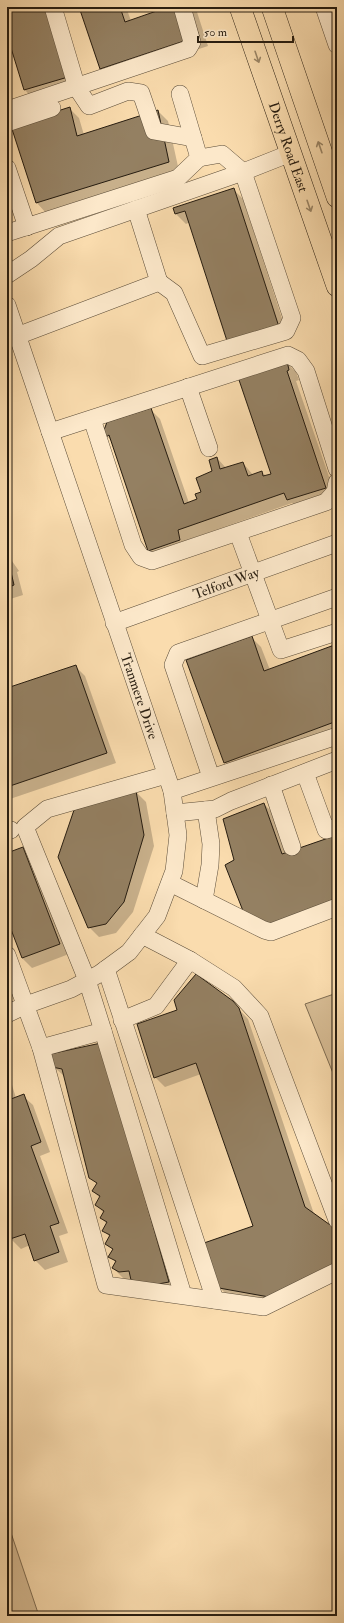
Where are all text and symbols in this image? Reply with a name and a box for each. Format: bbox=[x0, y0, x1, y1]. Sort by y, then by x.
scale bar bbox=[198, 18, 293, 44]
text: 50 m bbox=[204, 25, 228, 40]
one-way arrow bbox=[254, 51, 262, 63]
street label: Derry Road East bbox=[265, 99, 312, 195]
one-way arrow bbox=[316, 140, 323, 153]
one-way arrow bbox=[306, 200, 314, 212]
street label: Telford Way bbox=[191, 563, 263, 602]
street label: Tranmere Drive bbox=[117, 651, 162, 741]

